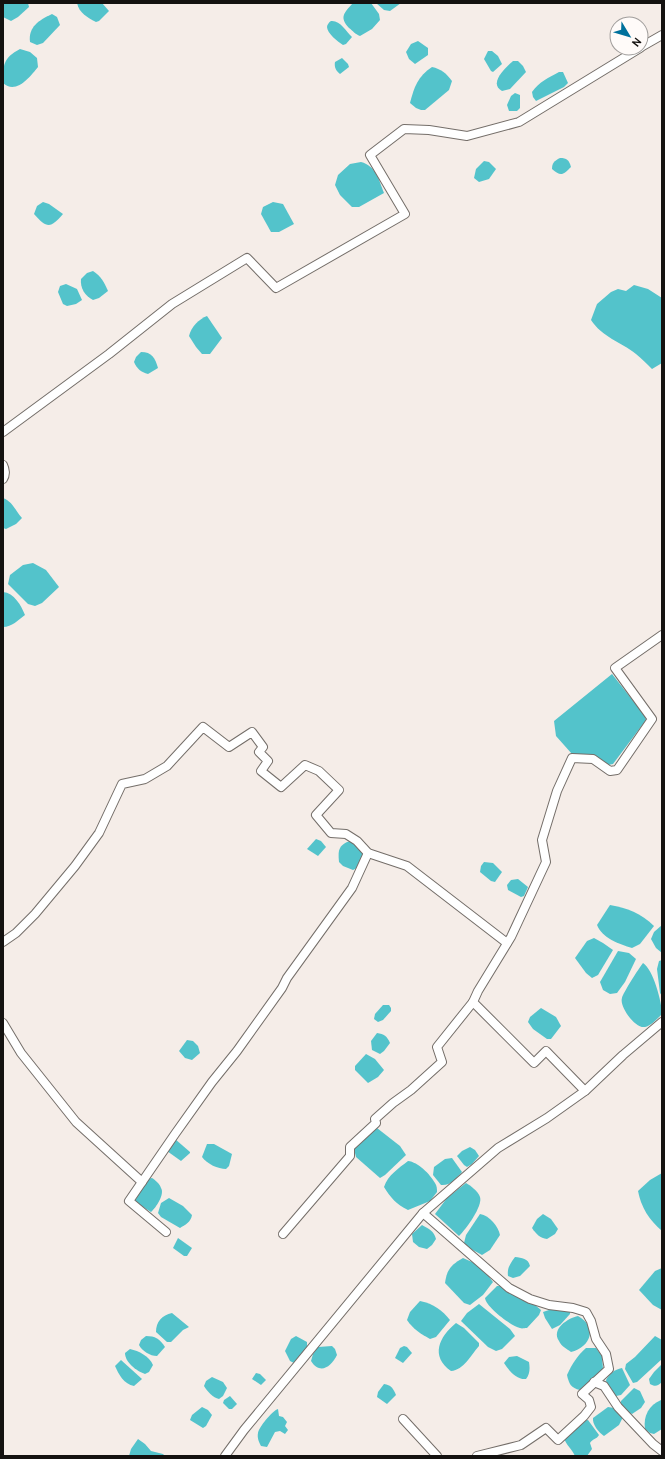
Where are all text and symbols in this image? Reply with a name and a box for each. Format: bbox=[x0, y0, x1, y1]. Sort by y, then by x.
north arrow bbox=[609, 16, 649, 56]
text: N bbox=[629, 35, 645, 50]

